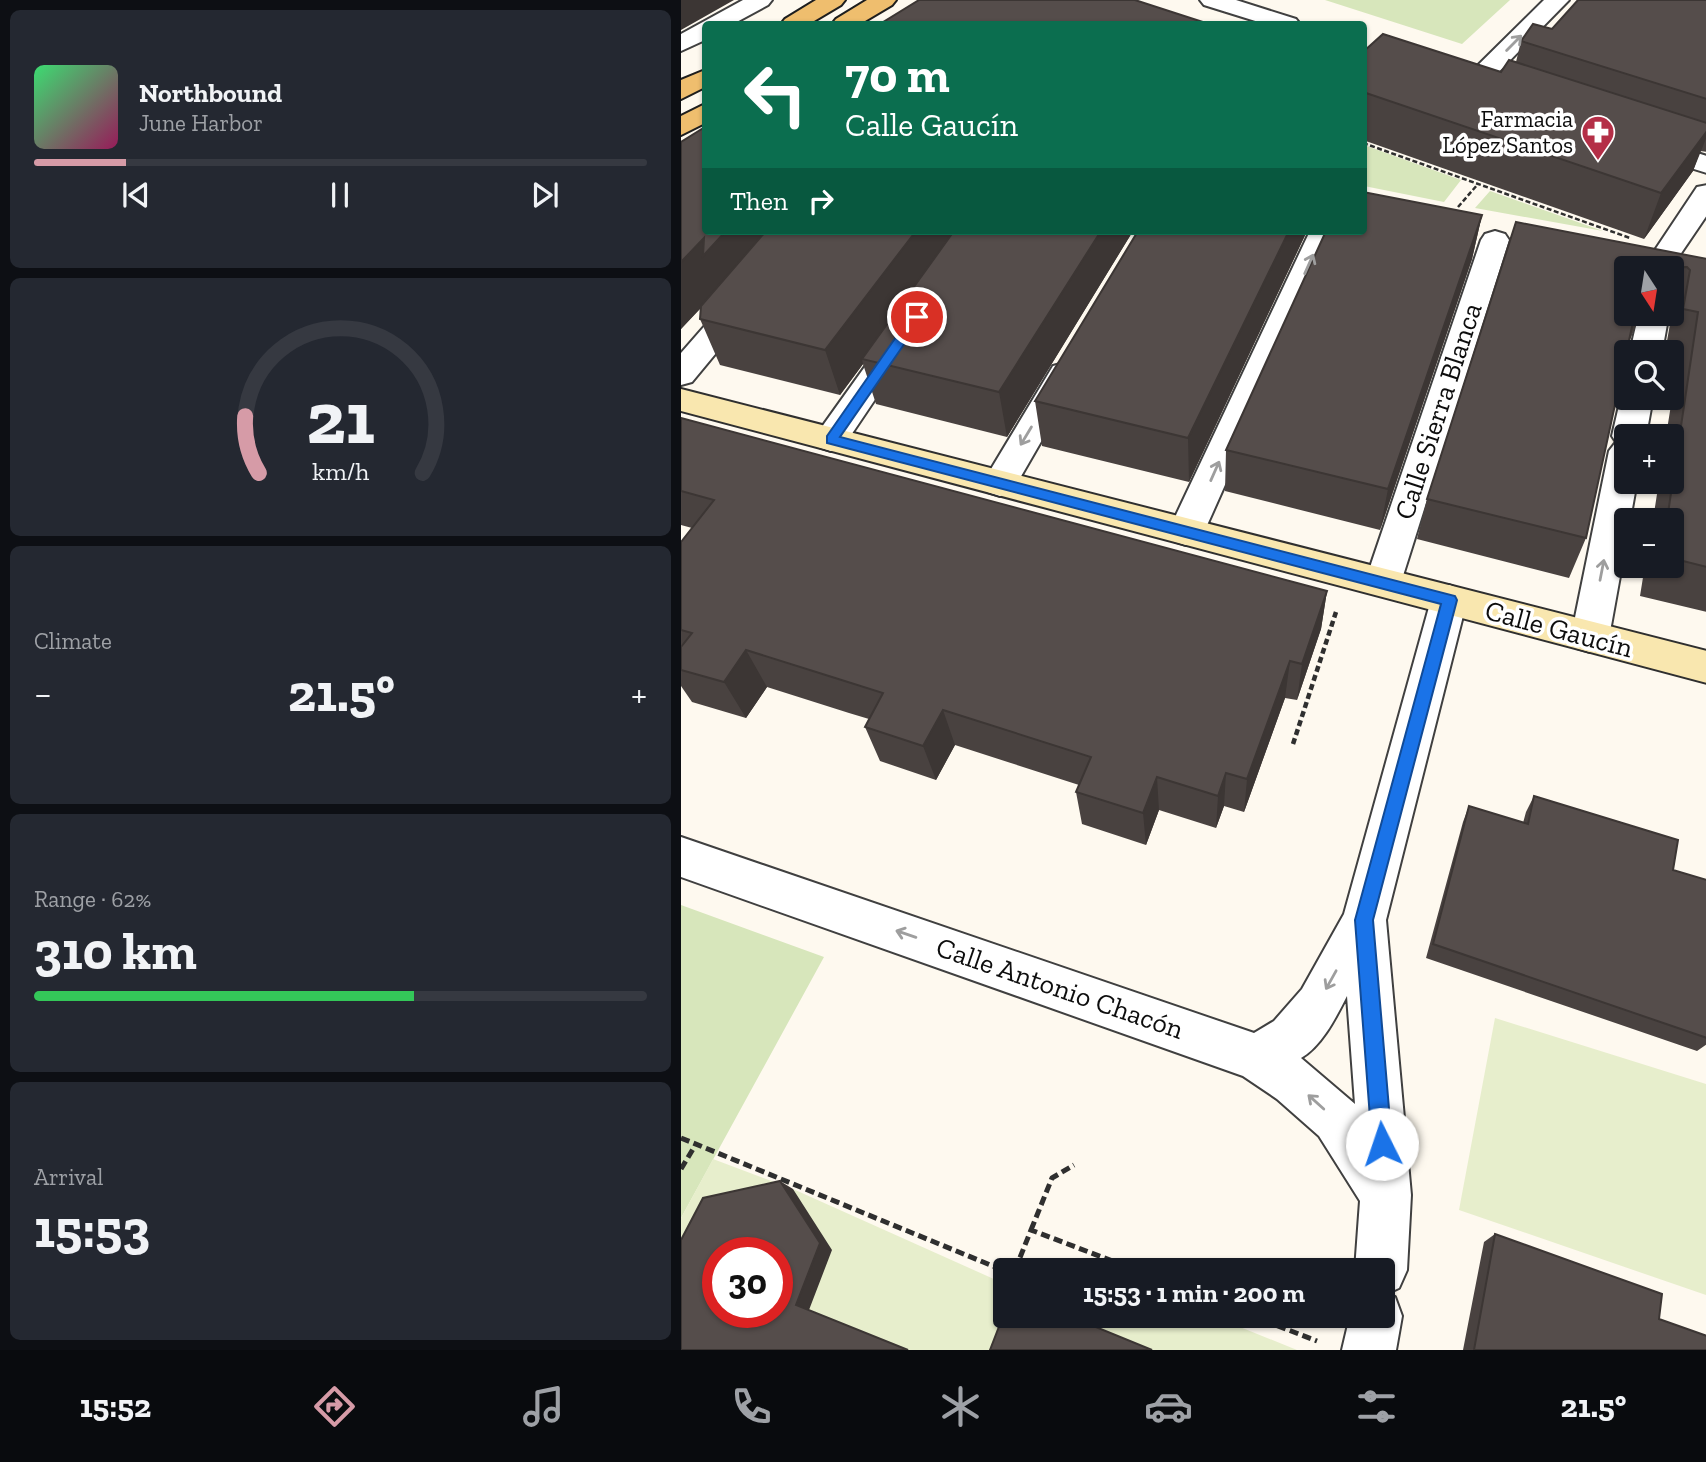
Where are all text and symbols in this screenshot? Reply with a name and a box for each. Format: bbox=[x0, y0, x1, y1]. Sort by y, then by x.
one-way arrow bbox=[1506, 35, 1523, 52]
text: 70 m bbox=[845, 46, 950, 105]
icon: left bbox=[730, 49, 821, 140]
text: Northbound bbox=[139, 77, 282, 109]
place label: Farmacia López Santos bbox=[1442, 105, 1573, 159]
text: Calle Gaucín bbox=[845, 106, 1018, 144]
text: June Harbor bbox=[139, 109, 263, 137]
pharmacy icon: Farmacia López Santos bbox=[1579, 113, 1617, 162]
icon: previous bbox=[117, 176, 155, 214]
icon: pause bbox=[321, 176, 359, 214]
icon: next bbox=[526, 176, 564, 214]
icon: right bbox=[802, 182, 840, 220]
text: Then bbox=[730, 185, 788, 217]
one-way arrow bbox=[1303, 253, 1316, 275]
north arrow bbox=[1614, 256, 1684, 326]
map controls bbox=[1614, 256, 1684, 578]
pin bbox=[887, 287, 947, 347]
icon: arrive bbox=[898, 298, 936, 336]
street label: Calle Sierra Blanca bbox=[1387, 298, 1489, 523]
button: search bbox=[1614, 340, 1684, 410]
text: 21 bbox=[306, 374, 375, 462]
button: + bbox=[1614, 424, 1684, 494]
one-way arrow bbox=[1019, 426, 1033, 446]
text: km/h bbox=[312, 456, 369, 486]
one-way arrow bbox=[1209, 461, 1222, 482]
button: − bbox=[1614, 508, 1684, 578]
one-way arrow bbox=[1596, 559, 1610, 582]
street label: Calle Gaucín bbox=[1482, 593, 1636, 665]
text: Climate bbox=[34, 627, 112, 655]
text: 21.5° bbox=[288, 662, 395, 724]
text: − bbox=[34, 671, 52, 717]
text: + bbox=[631, 671, 647, 717]
text: Range · 62% bbox=[34, 885, 151, 913]
text: 310 km bbox=[34, 920, 197, 982]
one-way arrow bbox=[895, 927, 917, 939]
street label: Calle Antonio Chacón bbox=[932, 930, 1188, 1046]
one-way arrow bbox=[1324, 969, 1337, 990]
one-way arrow bbox=[1308, 1093, 1325, 1110]
position arrow bbox=[1345, 1107, 1419, 1181]
text: Arrival bbox=[34, 1163, 103, 1191]
text: 15:53 bbox=[34, 1198, 150, 1260]
speed limit sign: 30 bbox=[702, 1237, 793, 1328]
text: 15:53 · 1 min · 200 m bbox=[1083, 1277, 1305, 1309]
icon: directions bbox=[310, 1382, 359, 1431]
icon: music bbox=[519, 1382, 568, 1431]
icon: phone bbox=[727, 1382, 776, 1431]
icon: climate bbox=[936, 1382, 985, 1431]
icon: car bbox=[1144, 1382, 1193, 1431]
icon: filters bbox=[1352, 1382, 1401, 1431]
text: 15:52 bbox=[80, 1387, 151, 1425]
text: 21.5° bbox=[1561, 1387, 1626, 1425]

